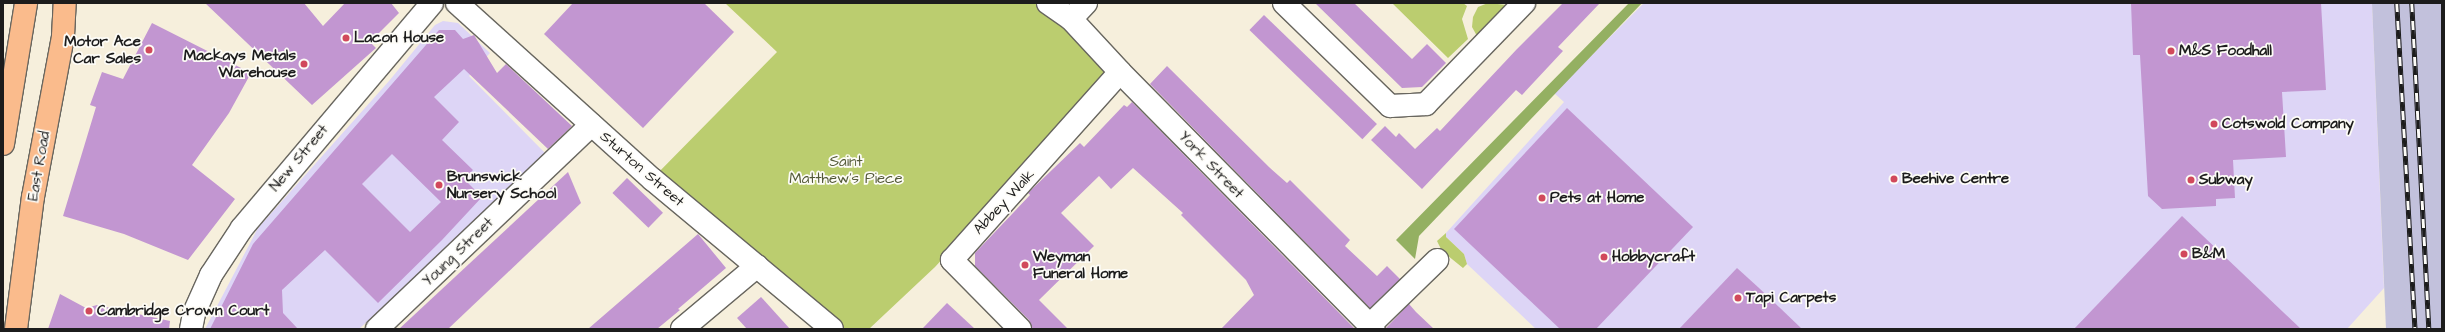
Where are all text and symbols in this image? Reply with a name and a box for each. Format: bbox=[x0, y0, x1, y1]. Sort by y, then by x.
place label: Lacon House bbox=[354, 29, 444, 47]
place label: Motor Ace Car Sales bbox=[64, 32, 141, 67]
marker: Lacon House bbox=[341, 33, 351, 43]
place label: M&S Foodhall bbox=[2179, 42, 2272, 60]
marker: Motor Ace Car Sales bbox=[144, 45, 154, 55]
place label: Mackays Metals Warehouse bbox=[184, 46, 296, 81]
marker: M&S Foodhall bbox=[2166, 46, 2176, 56]
marker: Mackays Metals Warehouse bbox=[299, 59, 309, 69]
place label: Cotswold Company bbox=[2222, 115, 2354, 133]
marker: Cotswold Company bbox=[2209, 119, 2219, 129]
street label: New Street bbox=[266, 121, 332, 195]
street label: Sturton Street bbox=[596, 127, 688, 211]
street label: York Street bbox=[1175, 128, 1247, 202]
street label: East Road bbox=[24, 130, 54, 202]
park label: Saint Matthew's Piece bbox=[789, 152, 903, 187]
street label: Abbey Walk bbox=[969, 166, 1039, 238]
place label: Brunswick Nursery School bbox=[447, 167, 556, 202]
place label: Beehive Centre bbox=[1902, 170, 2009, 188]
place label: Subway bbox=[2199, 171, 2253, 189]
marker: Beehive Centre bbox=[1889, 174, 1899, 184]
marker: Subway bbox=[2186, 175, 2196, 185]
marker: Brunswick Nursery School bbox=[434, 180, 444, 190]
place label: Pets at Home bbox=[1550, 189, 1644, 207]
marker: Pets at Home bbox=[1537, 193, 1547, 203]
street label: Young Street bbox=[419, 214, 497, 290]
place label: B&M bbox=[2192, 245, 2225, 263]
place label: Weyman Funeral Home bbox=[1033, 247, 1128, 282]
place label: Hobbycraft bbox=[1612, 248, 1695, 266]
marker: B&M bbox=[2179, 249, 2189, 259]
marker: Hobbycraft bbox=[1599, 252, 1609, 262]
marker: Weyman Funeral Home bbox=[1020, 260, 1030, 270]
place label: Tapi Carpets bbox=[1746, 289, 1836, 307]
marker: Tapi Carpets bbox=[1733, 293, 1743, 303]
place label: Cambridge Crown Court bbox=[97, 302, 269, 320]
marker: Cambridge Crown Court bbox=[84, 306, 94, 316]

